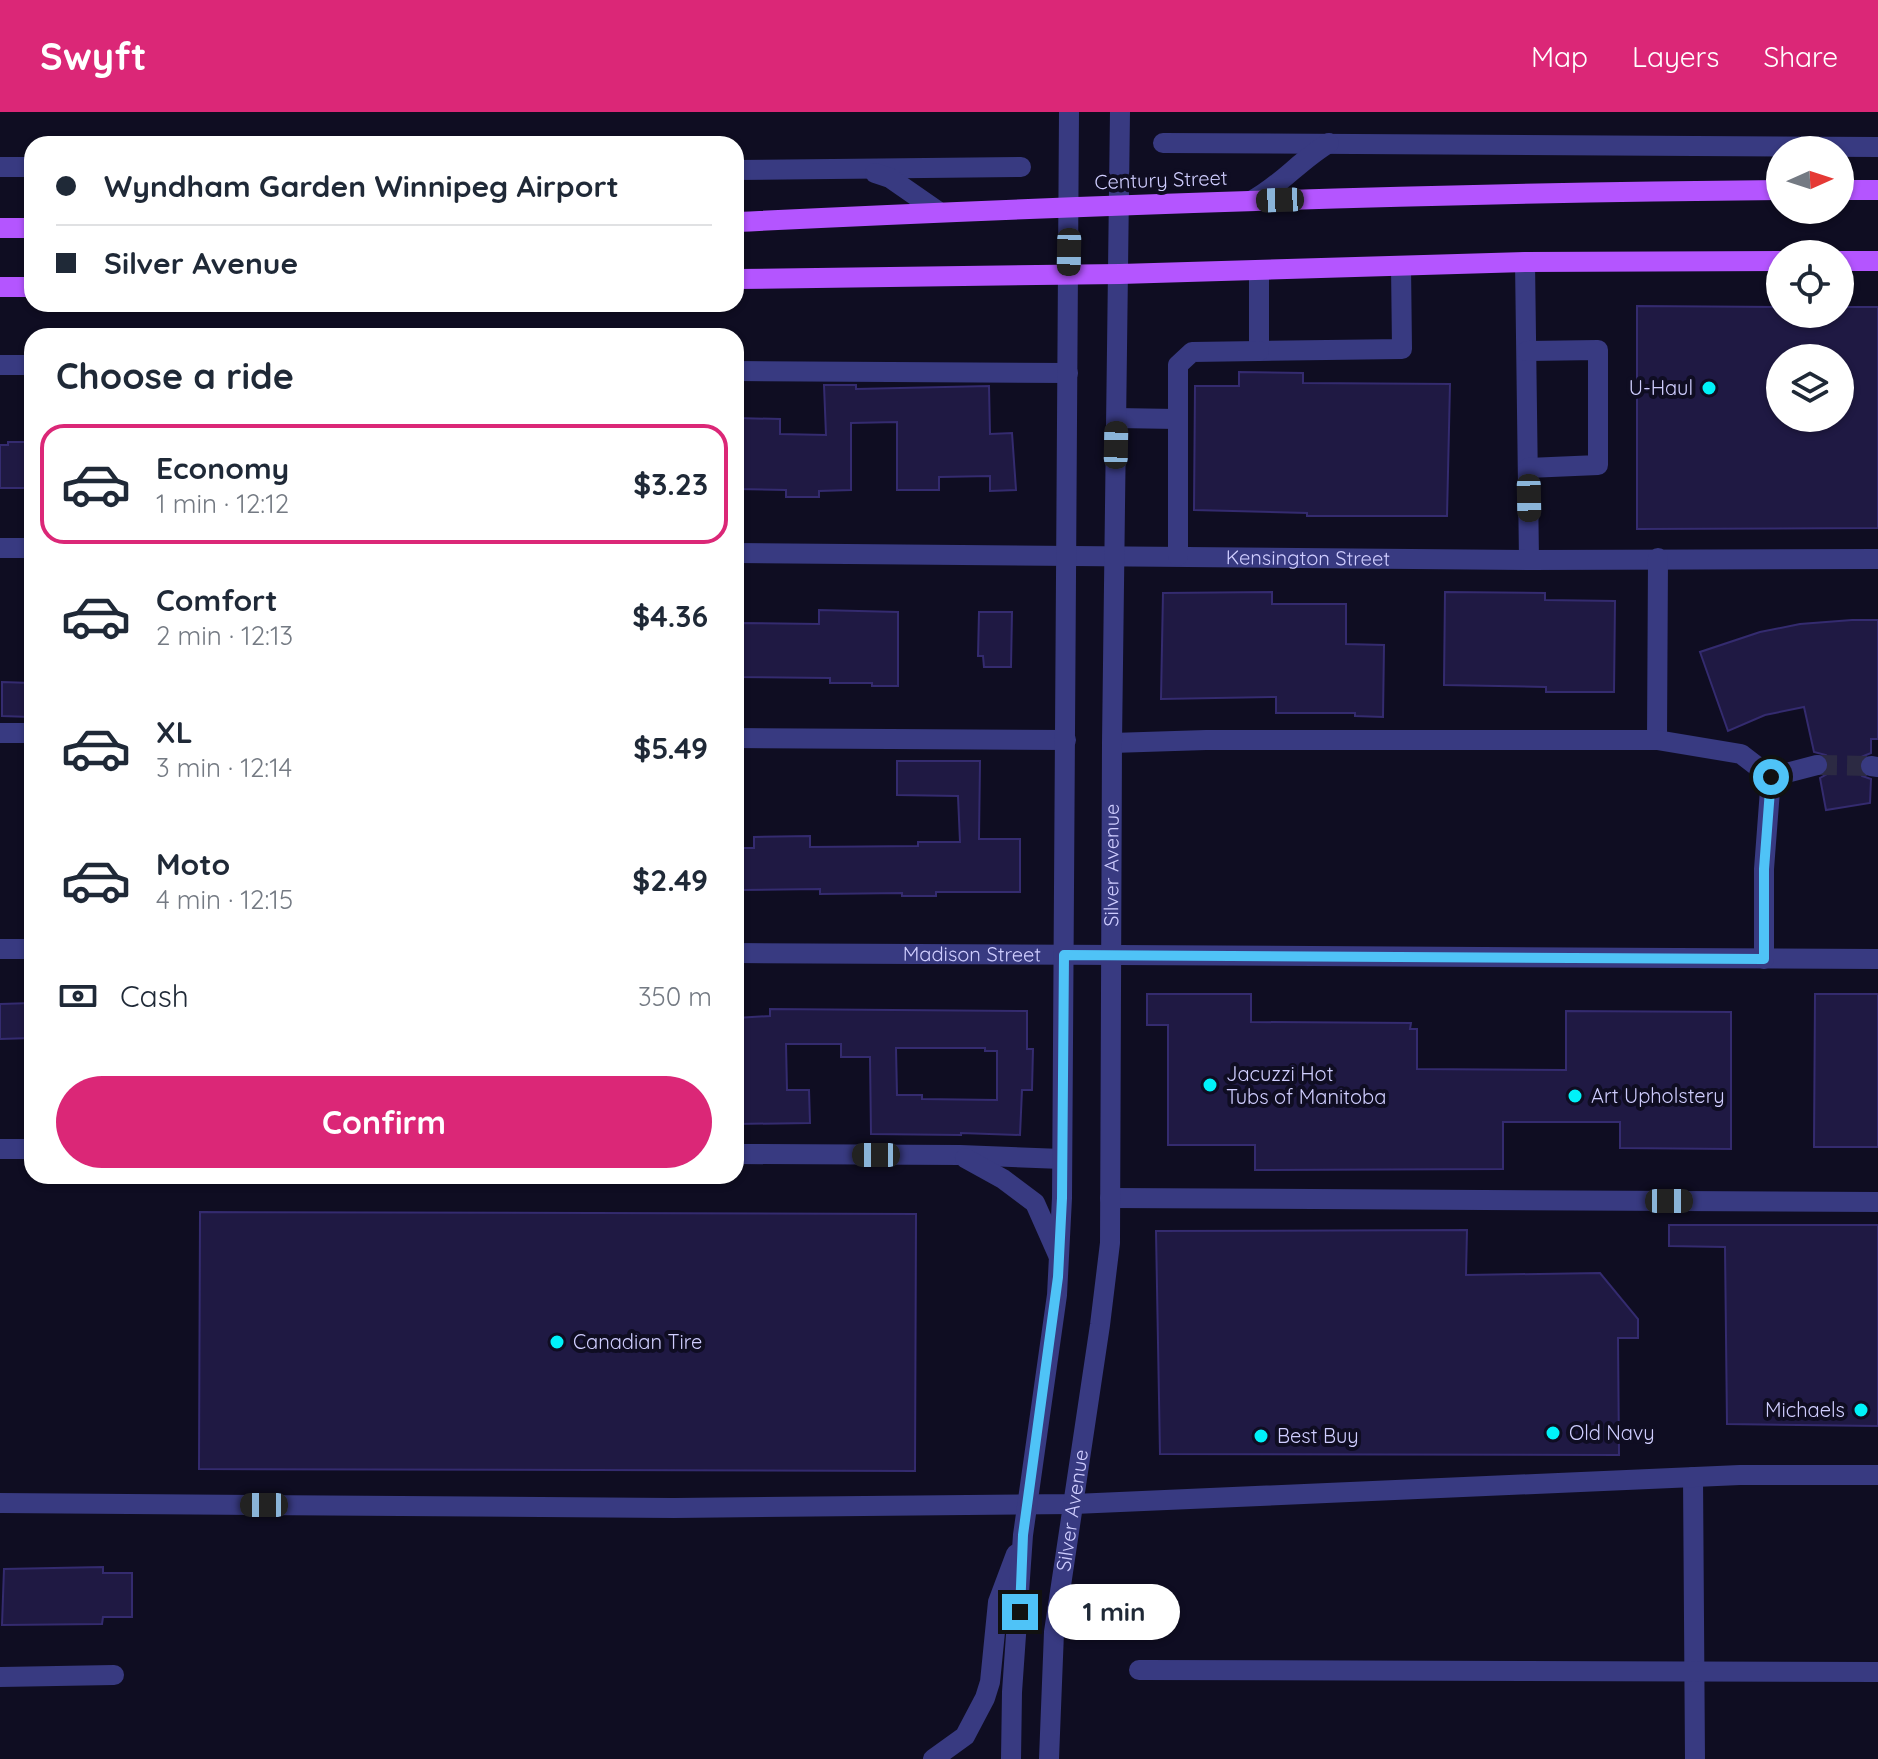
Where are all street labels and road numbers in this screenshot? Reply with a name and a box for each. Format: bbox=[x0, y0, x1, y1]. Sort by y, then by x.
street label: Century Street bbox=[1094, 165, 1228, 194]
street label: Kensington Street bbox=[1226, 544, 1390, 571]
street label: Silver Avenue bbox=[1098, 804, 1124, 927]
street label: Madison Street bbox=[903, 941, 1041, 967]
street label: Silver Avenue bbox=[1050, 1448, 1093, 1573]

